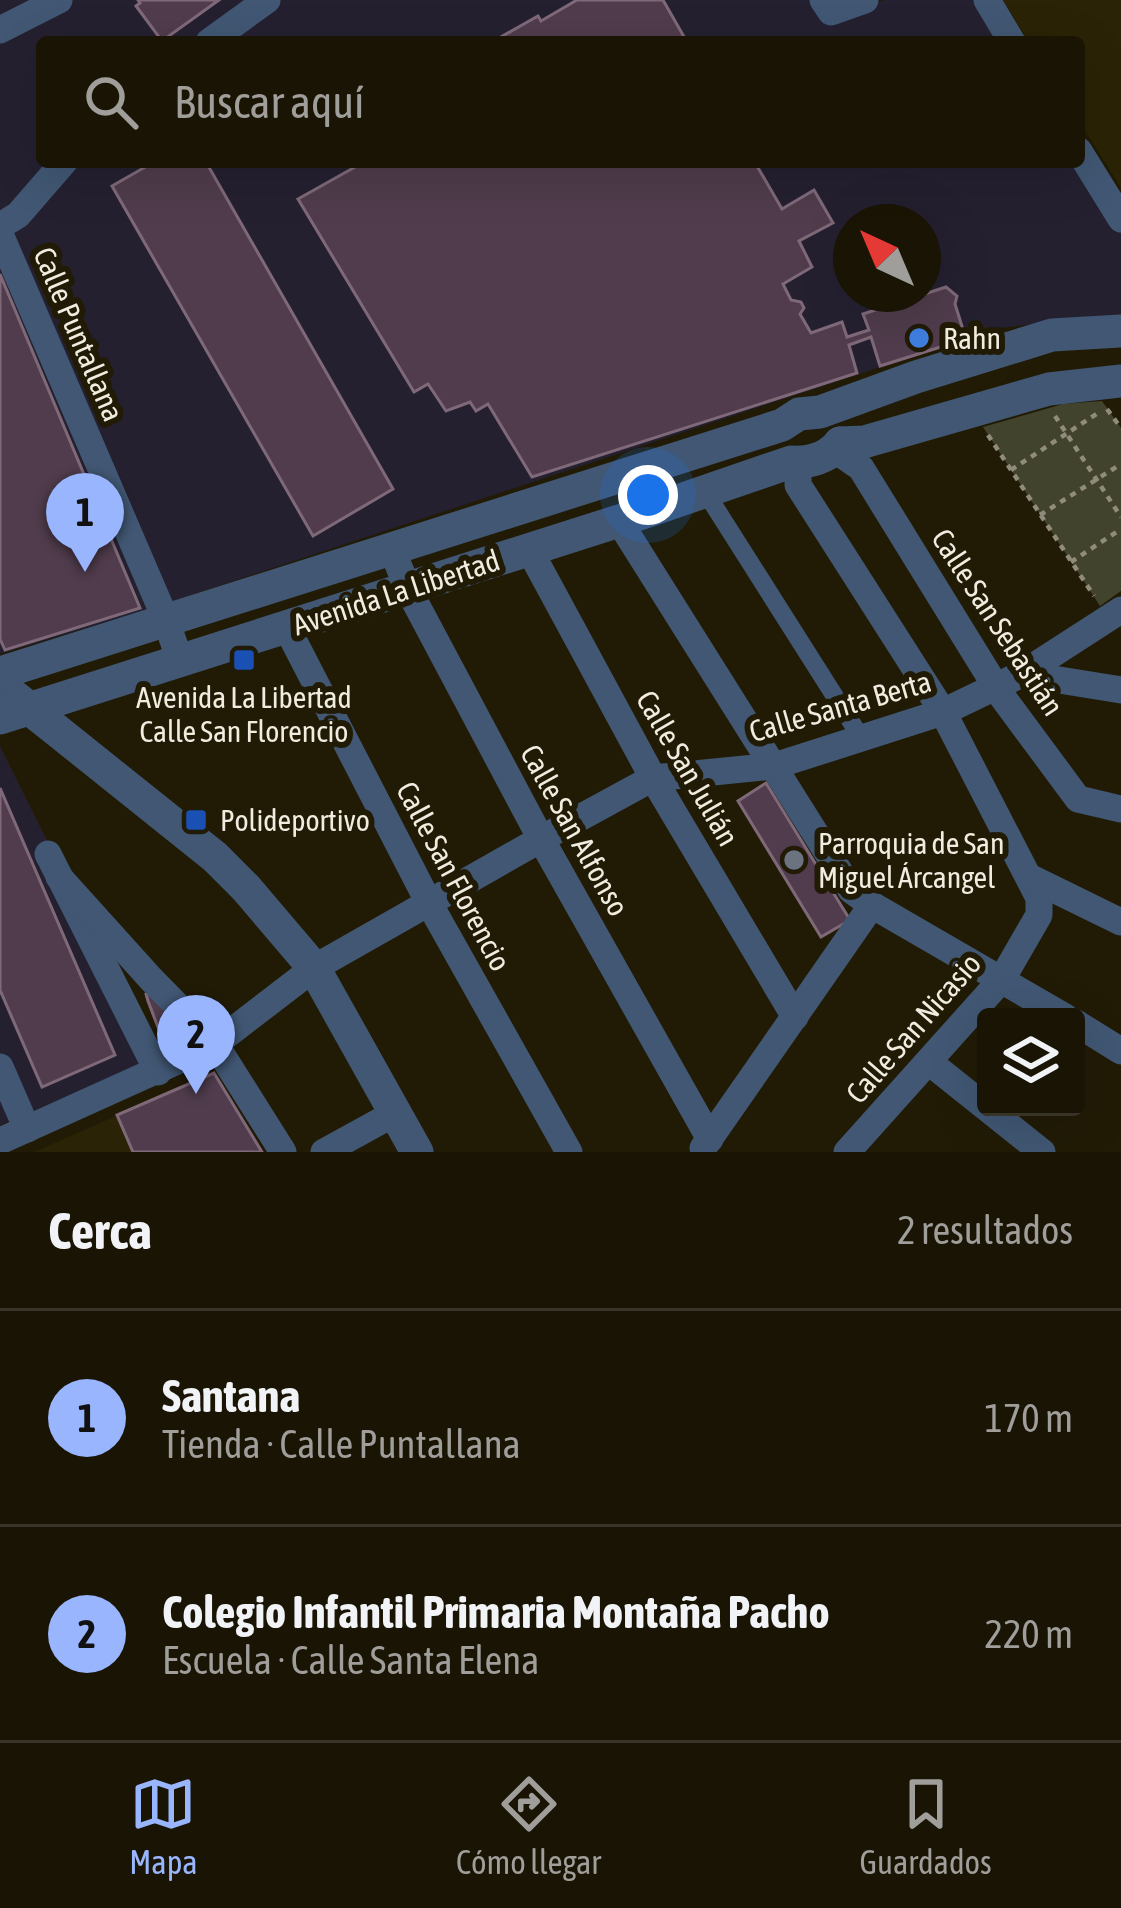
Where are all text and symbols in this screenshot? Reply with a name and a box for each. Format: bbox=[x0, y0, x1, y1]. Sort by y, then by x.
search box bbox=[36, 36, 1085, 168]
icon: search bbox=[78, 69, 144, 135]
text: Buscar aquí bbox=[174, 76, 364, 128]
north arrow bbox=[833, 204, 941, 312]
street label: Calle Puntallana bbox=[27, 242, 131, 426]
place label: Rahn bbox=[943, 321, 1001, 355]
marker: Rahn bbox=[906, 325, 932, 351]
your location bbox=[618, 465, 678, 525]
pin: 1 bbox=[46, 473, 124, 572]
street label: Calle San Sebastián bbox=[925, 523, 1071, 721]
street label: Avenida La Libertad bbox=[288, 543, 504, 641]
marker: Avenida La Libertad Calle San Florencio bbox=[231, 647, 257, 673]
street label: Calle Santa Berta bbox=[745, 664, 935, 748]
place label: Avenida La Libertad Calle San Florencio bbox=[136, 680, 352, 748]
street label: Calle San Julián bbox=[630, 684, 746, 852]
street label: Calle San Alfonso bbox=[514, 739, 636, 921]
street label: Calle San Florencio bbox=[390, 776, 518, 976]
place label: Polideportivo bbox=[220, 803, 370, 837]
marker: Polideportivo bbox=[183, 807, 209, 833]
place label: Parroquia de San Miguel Árcangel bbox=[818, 826, 1005, 894]
marker: Parroquia de San Miguel Árcangel bbox=[781, 847, 807, 873]
street label: Calle San Nicasio bbox=[839, 946, 987, 1110]
pin: 2 bbox=[157, 995, 235, 1094]
map controls bbox=[977, 1008, 1085, 1116]
button: layers bbox=[977, 1008, 1085, 1116]
text: Cerca bbox=[48, 1201, 152, 1260]
text: 2 resultados bbox=[897, 1208, 1073, 1252]
text: Santana bbox=[162, 1370, 300, 1422]
text: 1 bbox=[78, 1396, 96, 1440]
text: 170 m bbox=[985, 1396, 1073, 1440]
text: Tienda · Calle Puntallana bbox=[162, 1422, 521, 1466]
text: Colegio Infantil Primaria Montaña Pacho bbox=[162, 1586, 830, 1638]
text: 2 bbox=[78, 1612, 96, 1656]
text: 220 m bbox=[985, 1612, 1073, 1656]
text: Escuela · Calle Santa Elena bbox=[162, 1638, 539, 1682]
tab: Mapa bbox=[129, 1771, 198, 1881]
tab: Cómo llegar bbox=[456, 1771, 601, 1881]
tab: Guardados bbox=[859, 1771, 992, 1881]

